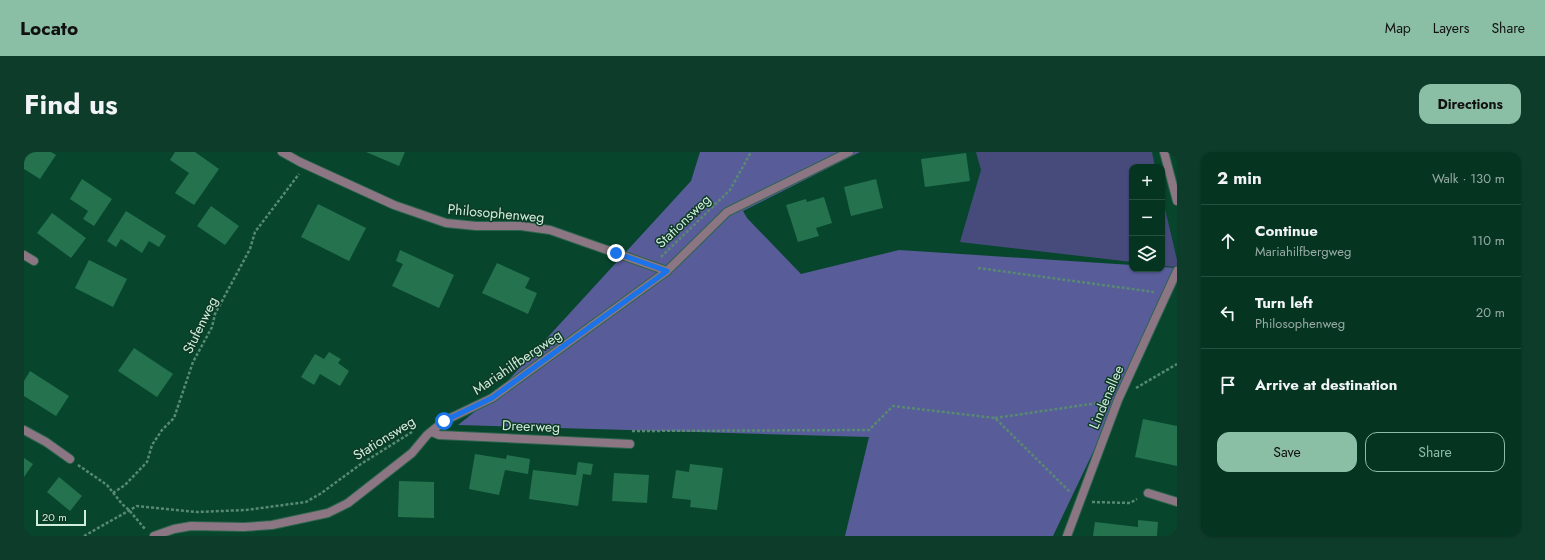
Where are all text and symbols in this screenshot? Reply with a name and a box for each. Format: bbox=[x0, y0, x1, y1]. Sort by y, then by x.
text: Locato bbox=[20, 15, 78, 42]
text: Map bbox=[1385, 18, 1411, 38]
text: Layers bbox=[1433, 18, 1469, 38]
text: Share bbox=[1491, 18, 1525, 38]
text: Find us bbox=[24, 84, 118, 125]
button: Directions bbox=[1419, 84, 1521, 124]
map controls bbox=[1129, 164, 1165, 272]
button: + bbox=[1129, 164, 1165, 200]
text: 2 min bbox=[1217, 166, 1262, 190]
text: Walk · 130 m bbox=[1432, 169, 1505, 188]
street label: Stationsweg bbox=[651, 190, 715, 252]
street label: Philosophenweg bbox=[447, 199, 545, 227]
button: − bbox=[1129, 200, 1165, 236]
text: Continue bbox=[1255, 220, 1318, 242]
icon: ahead bbox=[1217, 230, 1239, 252]
text: 110 m bbox=[1471, 231, 1505, 250]
button: layers bbox=[1129, 236, 1165, 272]
text: Mariahilfbergweg bbox=[1255, 242, 1351, 261]
route end bbox=[607, 244, 625, 262]
text: Turn left bbox=[1255, 292, 1313, 314]
street label: Stufenweg bbox=[178, 293, 222, 357]
icon: left bbox=[1217, 302, 1239, 324]
text: 20 m bbox=[1476, 303, 1505, 322]
text: Philosophenweg bbox=[1255, 314, 1345, 333]
street label: Mariahilfbergweg bbox=[468, 325, 566, 399]
street label: Lindenallee bbox=[1084, 362, 1128, 432]
icon: arrive bbox=[1217, 374, 1239, 396]
text: Arrive at destination bbox=[1255, 374, 1397, 396]
street label: Stationsweg bbox=[349, 411, 419, 465]
route start bbox=[435, 412, 453, 430]
street label: Dreerweg bbox=[502, 415, 560, 437]
button: Save bbox=[1217, 432, 1357, 472]
button: Share bbox=[1365, 432, 1505, 472]
scale bar bbox=[36, 508, 86, 527]
text: 20 m bbox=[42, 509, 67, 525]

